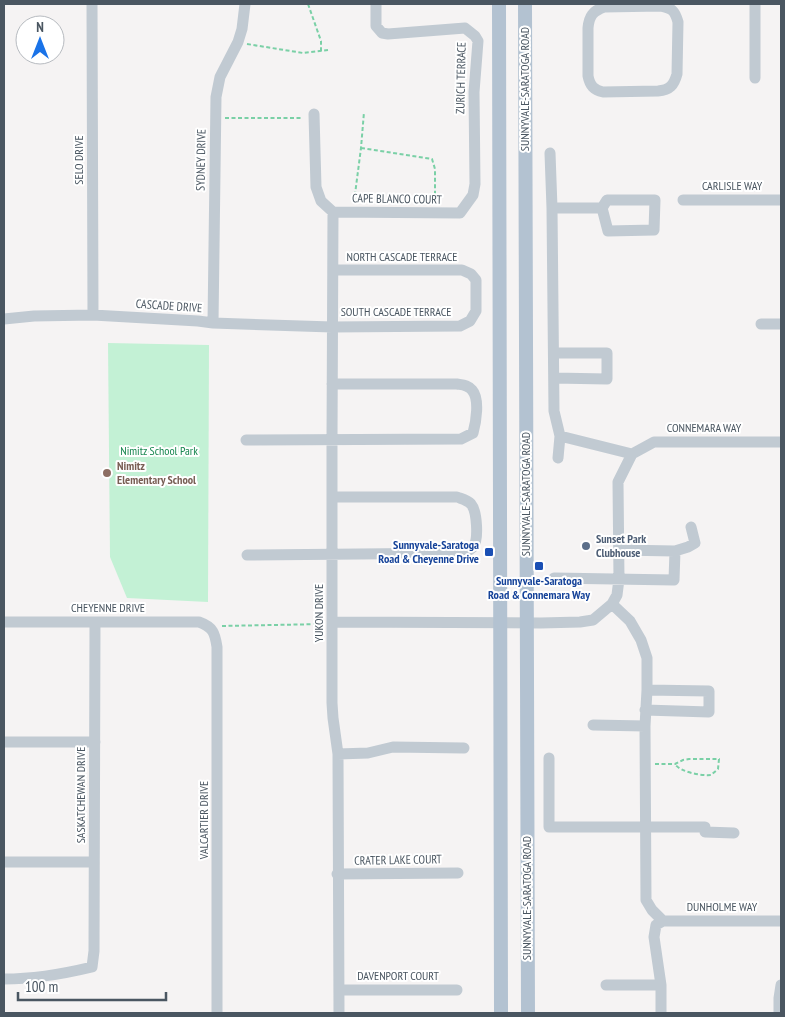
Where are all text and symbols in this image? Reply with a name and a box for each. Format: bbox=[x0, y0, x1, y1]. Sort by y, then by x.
north arrow bbox=[15, 15, 65, 65]
text: N bbox=[36, 18, 44, 36]
street label: SUNNYVALE-SARATOGA ROAD bbox=[517, 27, 532, 151]
street label: ZURICH TERRACE bbox=[452, 42, 469, 114]
street label: SYDNEY DRIVE bbox=[192, 129, 209, 191]
street label: SELO DRIVE bbox=[71, 135, 86, 185]
street label: CARLISLE WAY bbox=[702, 178, 763, 193]
street label: CAPE BLANCO COURT bbox=[352, 190, 443, 207]
street label: NORTH CASCADE TERRACE bbox=[347, 249, 457, 264]
street label: CASCADE DRIVE bbox=[135, 296, 203, 315]
street label: SOUTH CASCADE TERRACE bbox=[341, 304, 451, 319]
street label: CONNEMARA WAY bbox=[667, 420, 742, 435]
street label: SUNNYVALE-SARATOGA ROAD bbox=[518, 432, 533, 556]
park label: Nimitz School Park bbox=[120, 443, 198, 458]
place label: Nimitz Elementary School bbox=[117, 458, 196, 487]
marker: Nimitz Elementary School bbox=[101, 467, 113, 479]
place label: Sunset Park Clubhouse bbox=[596, 531, 646, 560]
place label: Sunnyvale-Saratoga Road & Cheyenne Drive bbox=[378, 537, 479, 566]
marker: Sunset Park Clubhouse bbox=[580, 540, 592, 552]
marker: Sunnyvale-Saratoga Road & Cheyenne Drive bbox=[483, 546, 495, 558]
marker: Sunnyvale-Saratoga Road & Connemara Way bbox=[533, 560, 545, 572]
place label: Sunnyvale-Saratoga Road & Connemara Way bbox=[488, 573, 590, 602]
street label: YUKON DRIVE bbox=[311, 584, 326, 642]
street label: CHEYENNE DRIVE bbox=[71, 600, 145, 615]
street label: SASKATCHEWAN DRIVE bbox=[73, 747, 88, 843]
street label: VALCARTIER DRIVE bbox=[196, 781, 211, 860]
street label: SUNNYVALE-SARATOGA ROAD bbox=[519, 836, 534, 960]
street label: CRATER LAKE COURT bbox=[354, 851, 443, 868]
street label: DUNHOLME WAY bbox=[687, 899, 758, 914]
street label: DAVENPORT COURT bbox=[357, 968, 439, 983]
scale bar bbox=[18, 970, 165, 1002]
text: 100 m bbox=[25, 977, 58, 996]

